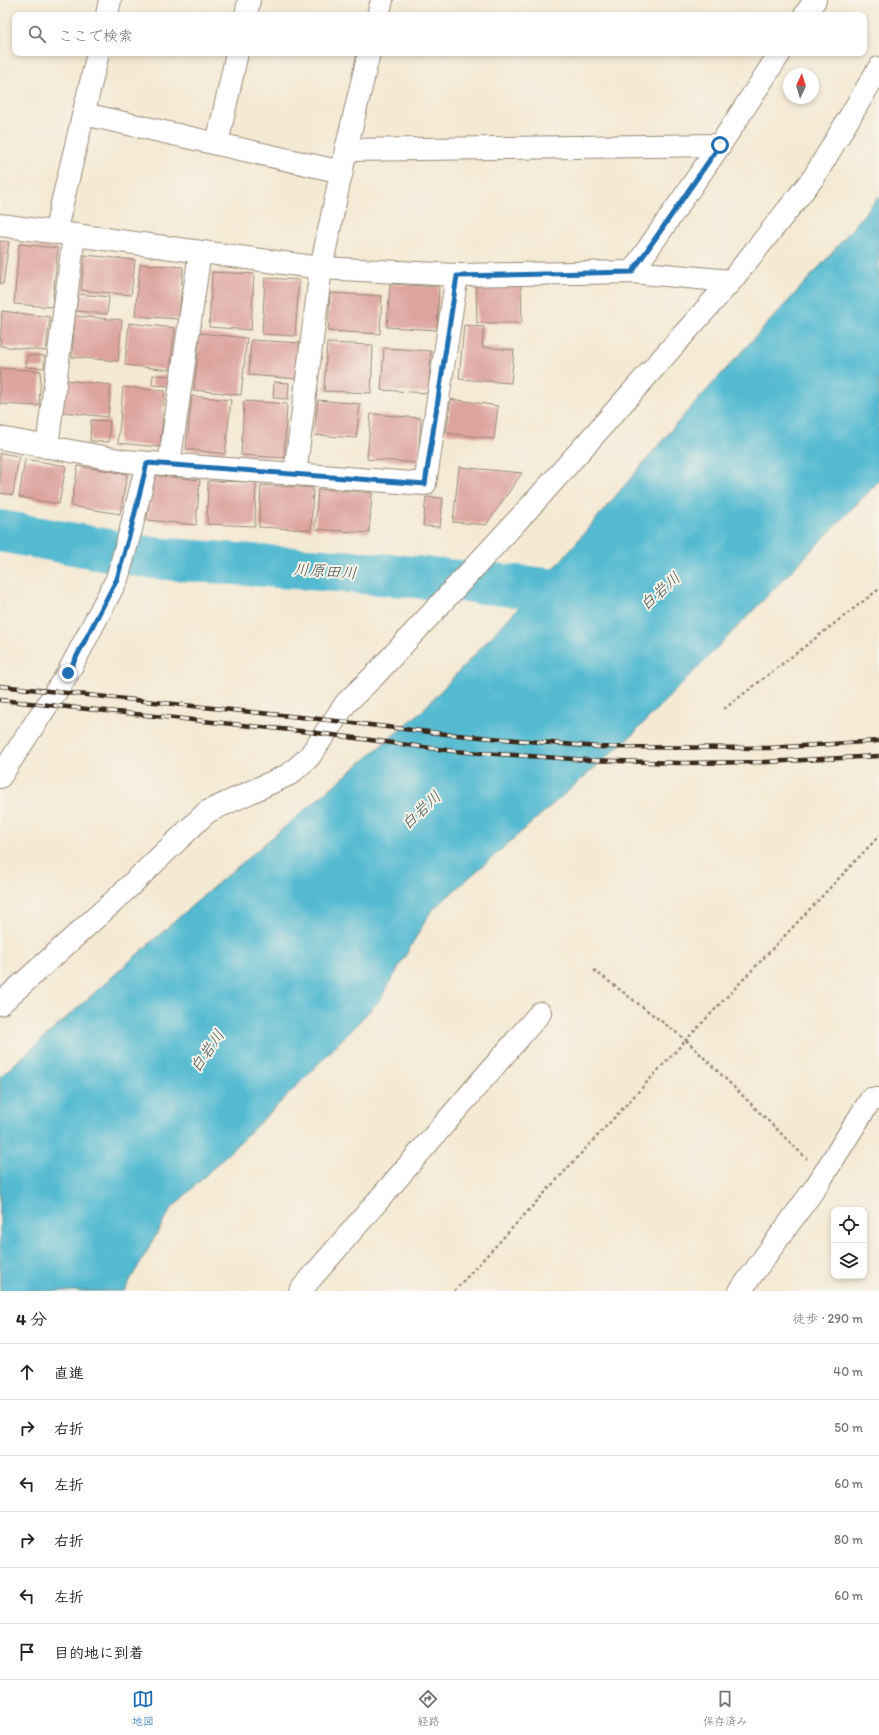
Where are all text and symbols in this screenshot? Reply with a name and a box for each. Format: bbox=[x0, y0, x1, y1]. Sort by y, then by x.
search box bbox=[12, 12, 867, 56]
icon: search bbox=[26, 23, 48, 45]
text: ここで検索 bbox=[58, 27, 133, 45]
north arrow bbox=[783, 68, 819, 104]
route start bbox=[711, 136, 729, 154]
water label: 川原田川 bbox=[292, 559, 358, 583]
water label: 白岩川 bbox=[636, 568, 684, 614]
route end bbox=[59, 664, 77, 682]
water label: 白岩川 bbox=[397, 787, 445, 833]
water label: 白岩川 bbox=[185, 1026, 229, 1076]
map controls bbox=[831, 1207, 867, 1279]
button: locate bbox=[831, 1207, 867, 1243]
button: layers bbox=[831, 1243, 867, 1279]
text: 4 分 bbox=[16, 1309, 47, 1329]
text: 徒歩 · 290 m bbox=[793, 1311, 863, 1326]
icon: ahead bbox=[16, 1361, 38, 1383]
text: 直進 bbox=[54, 1364, 84, 1382]
text: 40 m bbox=[833, 1364, 863, 1379]
icon: right bbox=[16, 1417, 38, 1439]
text: 右折 bbox=[54, 1420, 84, 1438]
text: 50 m bbox=[834, 1420, 863, 1435]
icon: left bbox=[16, 1473, 38, 1495]
text: 左折 bbox=[54, 1476, 84, 1494]
text: 60 m bbox=[834, 1476, 863, 1491]
icon: right bbox=[16, 1529, 38, 1551]
text: 右折 bbox=[54, 1532, 84, 1550]
text: 80 m bbox=[834, 1532, 863, 1547]
icon: left bbox=[16, 1585, 38, 1607]
text: 左折 bbox=[54, 1588, 84, 1606]
text: 60 m bbox=[834, 1588, 863, 1603]
icon: arrive bbox=[16, 1641, 38, 1663]
text: 目的地に到着 bbox=[54, 1644, 144, 1662]
tab: 地図 bbox=[132, 1688, 154, 1728]
tab: 経路 bbox=[417, 1688, 439, 1728]
tab: 保存済み bbox=[703, 1688, 747, 1728]

